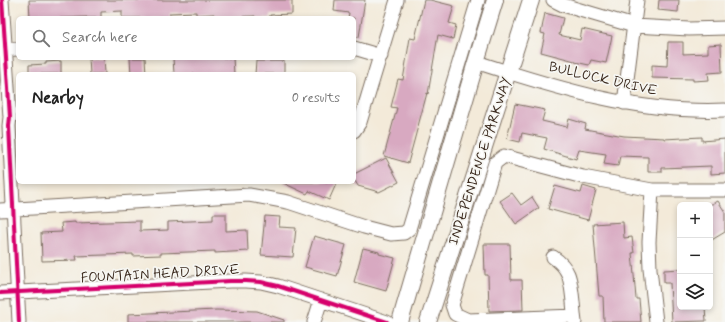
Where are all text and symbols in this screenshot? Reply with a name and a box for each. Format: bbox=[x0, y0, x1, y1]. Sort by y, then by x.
search box bbox=[16, 16, 356, 60]
icon: search bbox=[30, 27, 52, 49]
text: Search here bbox=[62, 28, 138, 48]
street label: BULLOCK DRIVE bbox=[547, 58, 659, 100]
street label: INDEPENDENCE PARKWAY bbox=[444, 75, 516, 247]
text: Nearby bbox=[32, 87, 84, 109]
text: 0 results bbox=[292, 90, 340, 107]
map controls bbox=[677, 202, 713, 310]
button: + bbox=[677, 202, 713, 238]
button: − bbox=[677, 238, 713, 274]
street label: FOUNTAIN HEAD DRIVE bbox=[80, 261, 240, 287]
button: layers bbox=[677, 274, 713, 310]

